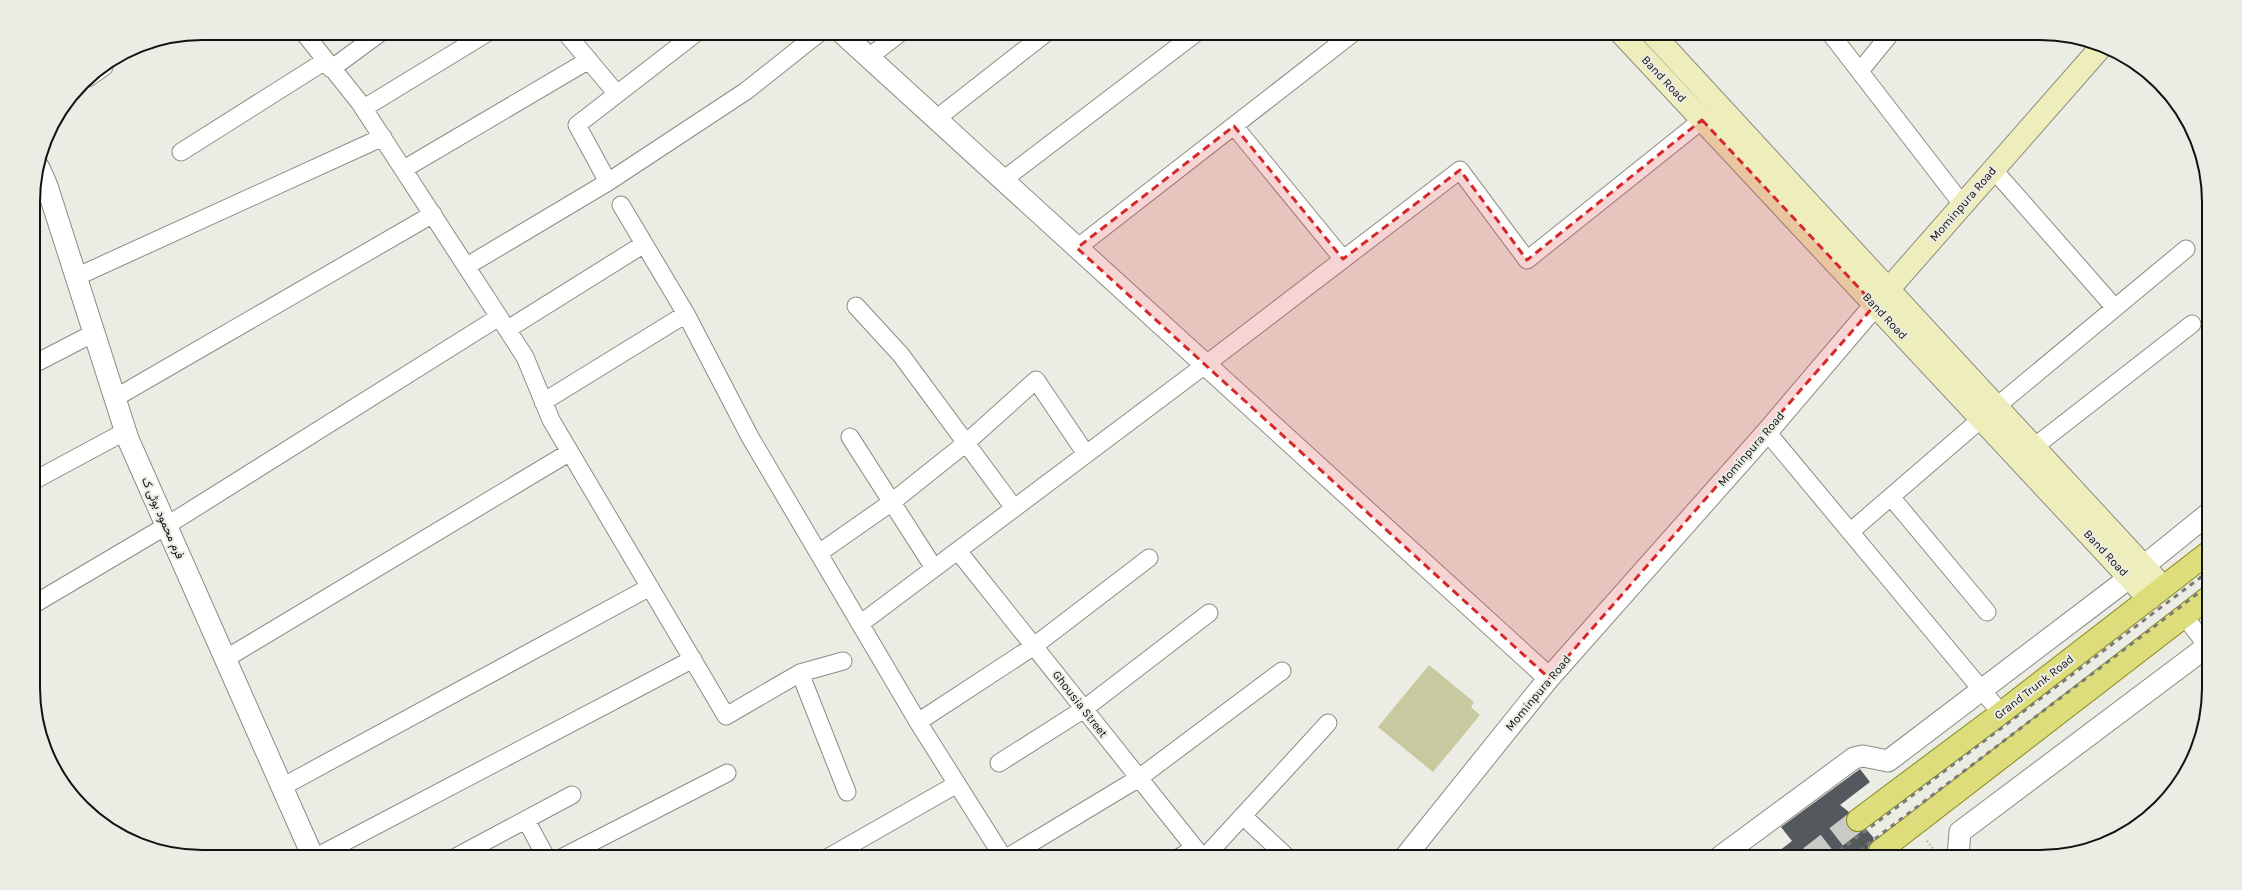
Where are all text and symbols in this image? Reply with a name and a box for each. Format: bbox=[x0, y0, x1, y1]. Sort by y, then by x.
street label: Band Road bbox=[1639, 53, 1689, 105]
street label: Mominpura Road bbox=[1927, 164, 1999, 244]
street label: Band Road bbox=[1860, 290, 1910, 342]
street label: Mominpura Road bbox=[1715, 409, 1787, 489]
street label: فرم محمود بوٹی ک bbox=[138, 475, 187, 562]
street label: Band Road bbox=[2081, 527, 2131, 579]
street label: Mominpura Road bbox=[1502, 652, 1574, 734]
street label: Grand Trunk Road bbox=[1991, 652, 2077, 722]
street label: Ghousia Street bbox=[1050, 668, 1111, 741]

